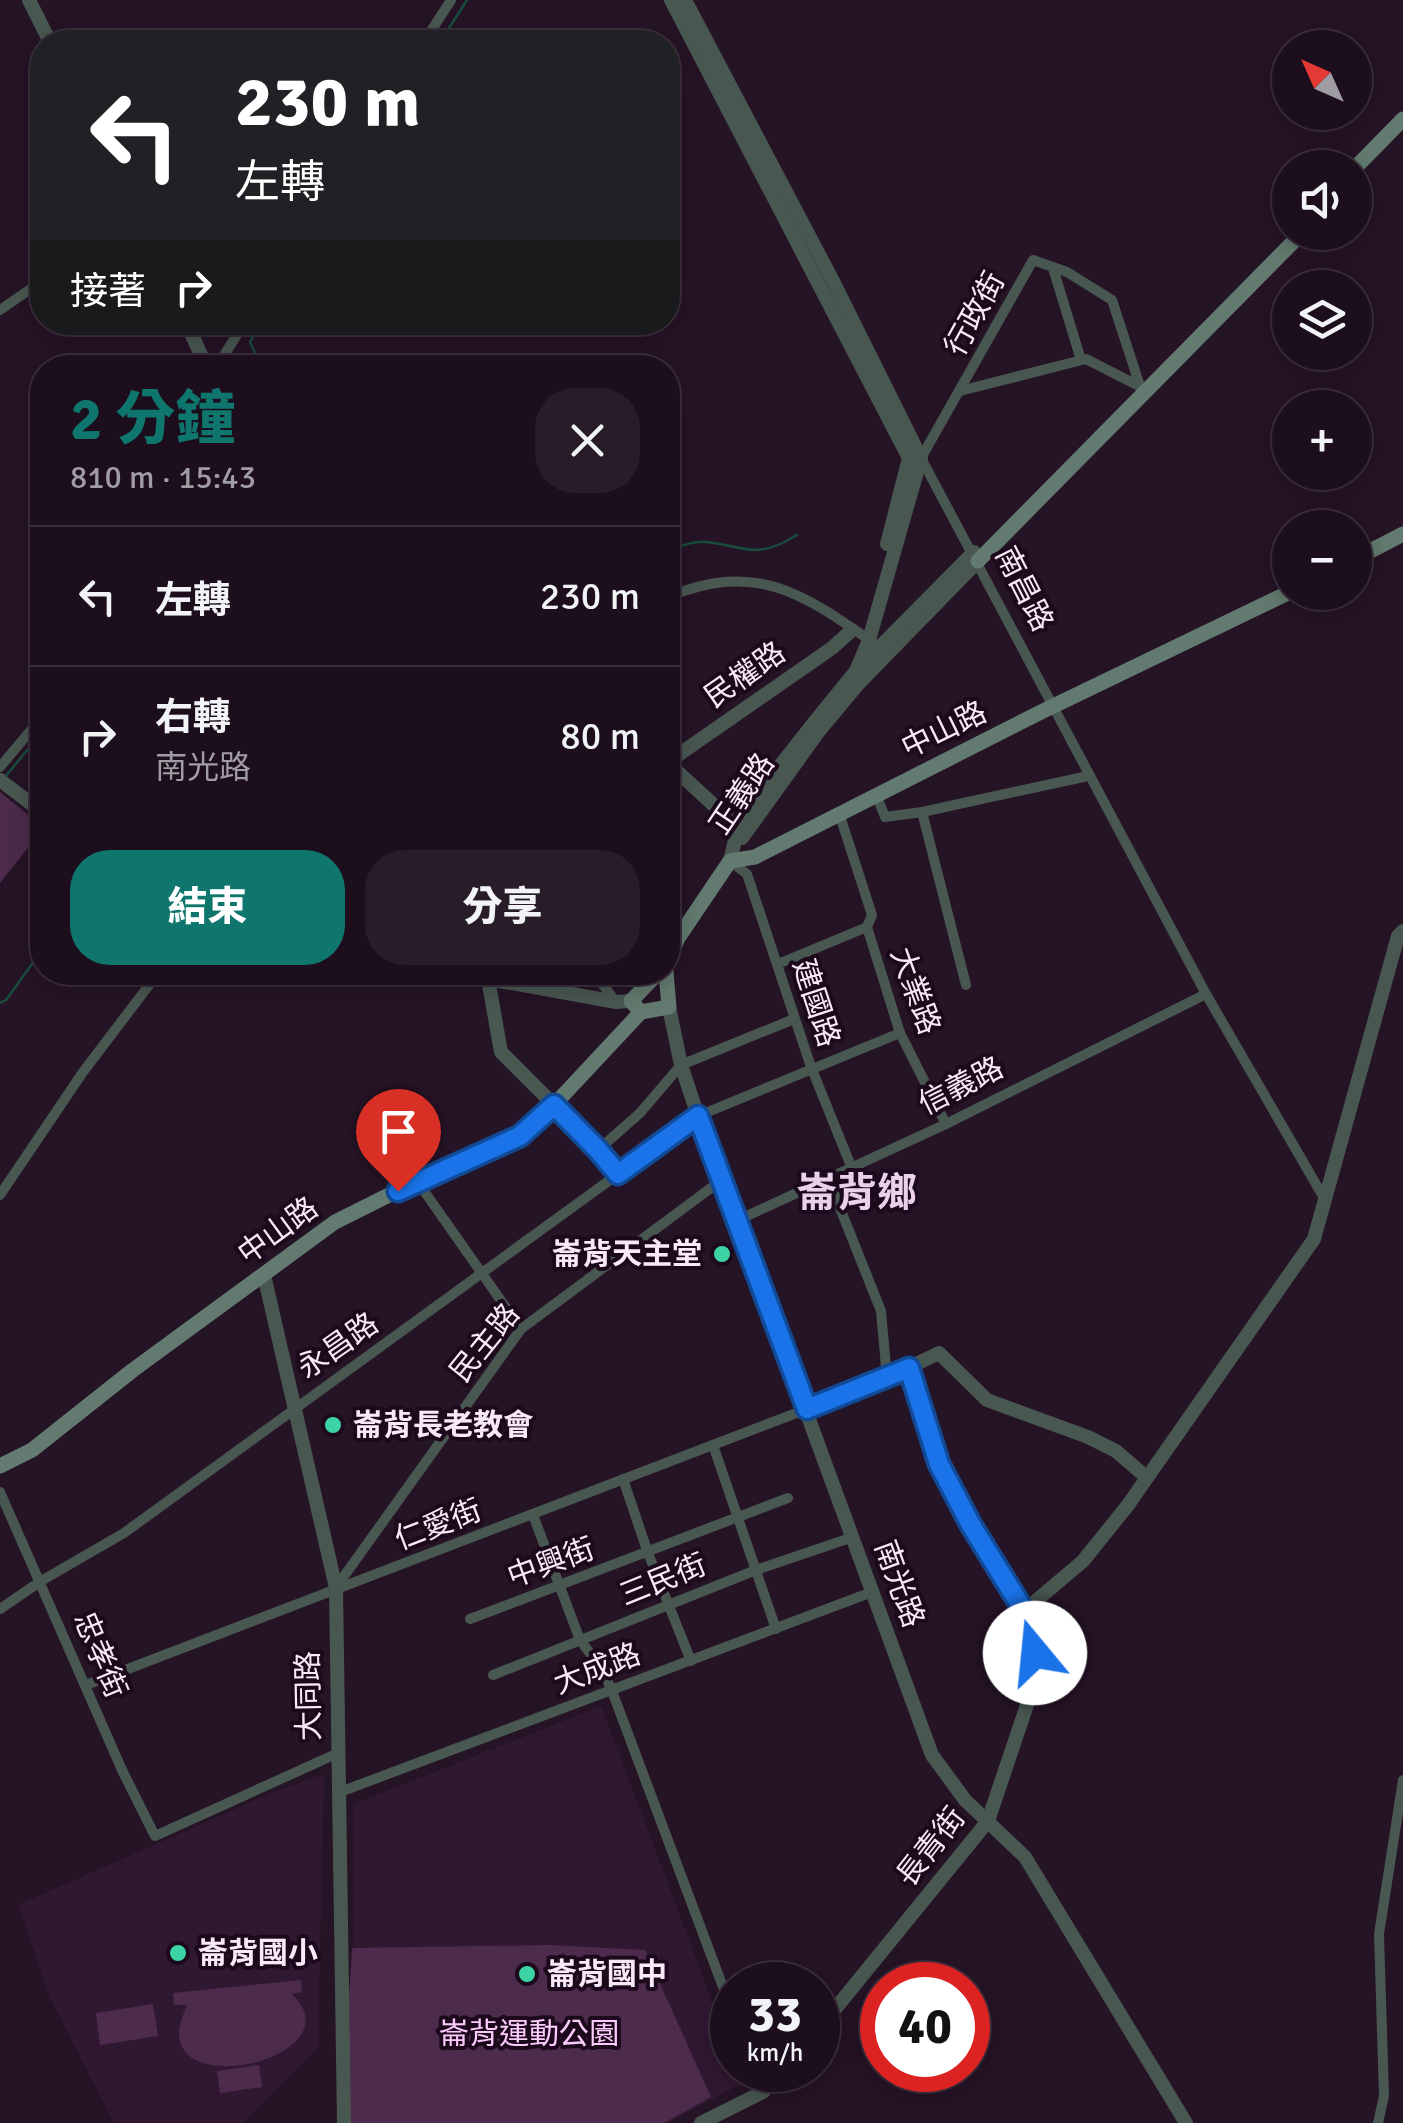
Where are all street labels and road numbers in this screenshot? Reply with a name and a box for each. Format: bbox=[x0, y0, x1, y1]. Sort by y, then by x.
street label: 行政街 bbox=[937, 266, 1013, 362]
street label: 南昌路 bbox=[987, 541, 1061, 637]
street label: 民權路 bbox=[698, 634, 792, 716]
street label: 中山路 bbox=[895, 694, 993, 766]
street label: 正義路 bbox=[701, 746, 783, 842]
street label: 大業路 bbox=[882, 942, 948, 1040]
street label: 建國路 bbox=[784, 954, 848, 1052]
street label: 信義路 bbox=[913, 1049, 1009, 1123]
street label: 中山路 bbox=[231, 1190, 325, 1272]
street label: 民主路 bbox=[442, 1296, 528, 1390]
street label: 永昌路 bbox=[291, 1305, 385, 1387]
street label: 仁愛街 bbox=[389, 1492, 487, 1558]
street label: 中興街 bbox=[502, 1530, 600, 1596]
street label: 南光路 bbox=[866, 1535, 932, 1633]
street label: 三民街 bbox=[614, 1546, 712, 1614]
street label: 忠孝街 bbox=[65, 1606, 135, 1704]
street label: 大成路 bbox=[548, 1636, 646, 1702]
street label: 大同路 bbox=[290, 1651, 328, 1741]
street label: 長青街 bbox=[889, 1800, 973, 1894]

